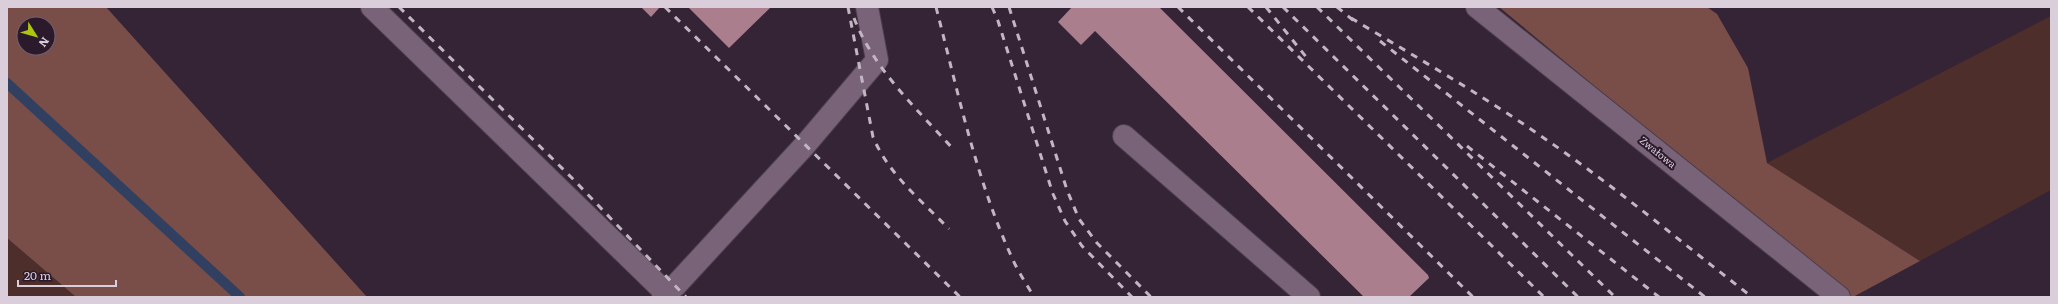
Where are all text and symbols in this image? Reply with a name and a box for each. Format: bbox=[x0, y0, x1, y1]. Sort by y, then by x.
north arrow bbox=[16, 16, 56, 56]
text: N bbox=[36, 34, 54, 51]
street label: Zwałowa bbox=[1637, 132, 1680, 171]
scale bar bbox=[18, 262, 116, 288]
text: 20 m bbox=[24, 266, 51, 284]

